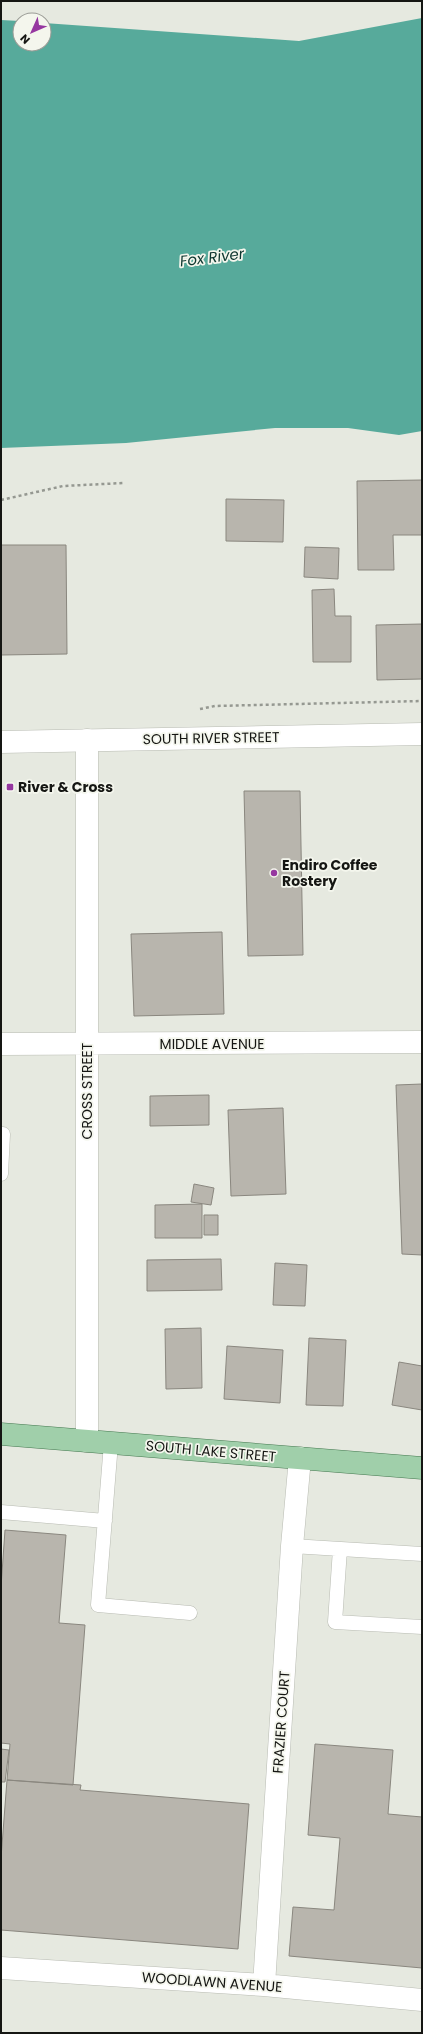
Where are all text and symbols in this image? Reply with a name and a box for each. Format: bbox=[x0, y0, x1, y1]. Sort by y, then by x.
north arrow bbox=[12, 12, 52, 52]
text: N bbox=[16, 30, 34, 48]
water label: Fox River bbox=[178, 243, 246, 271]
street label: SOUTH RIVER STREET bbox=[142, 727, 280, 749]
place label: River & Cross bbox=[18, 777, 113, 797]
marker: River & Cross bbox=[5, 782, 15, 792]
place label: Endiro Coffee Rostery bbox=[282, 855, 378, 891]
marker: Endiro Coffee Rostery bbox=[269, 868, 279, 878]
street label: MIDDLE AVENUE bbox=[160, 1034, 264, 1054]
street label: CROSS STREET bbox=[77, 1042, 97, 1139]
street label: SOUTH LAKE STREET bbox=[145, 1435, 277, 1467]
street label: FRAZIER COURT bbox=[267, 1670, 295, 1774]
street label: WOODLAWN AVENUE bbox=[141, 1967, 283, 1997]

